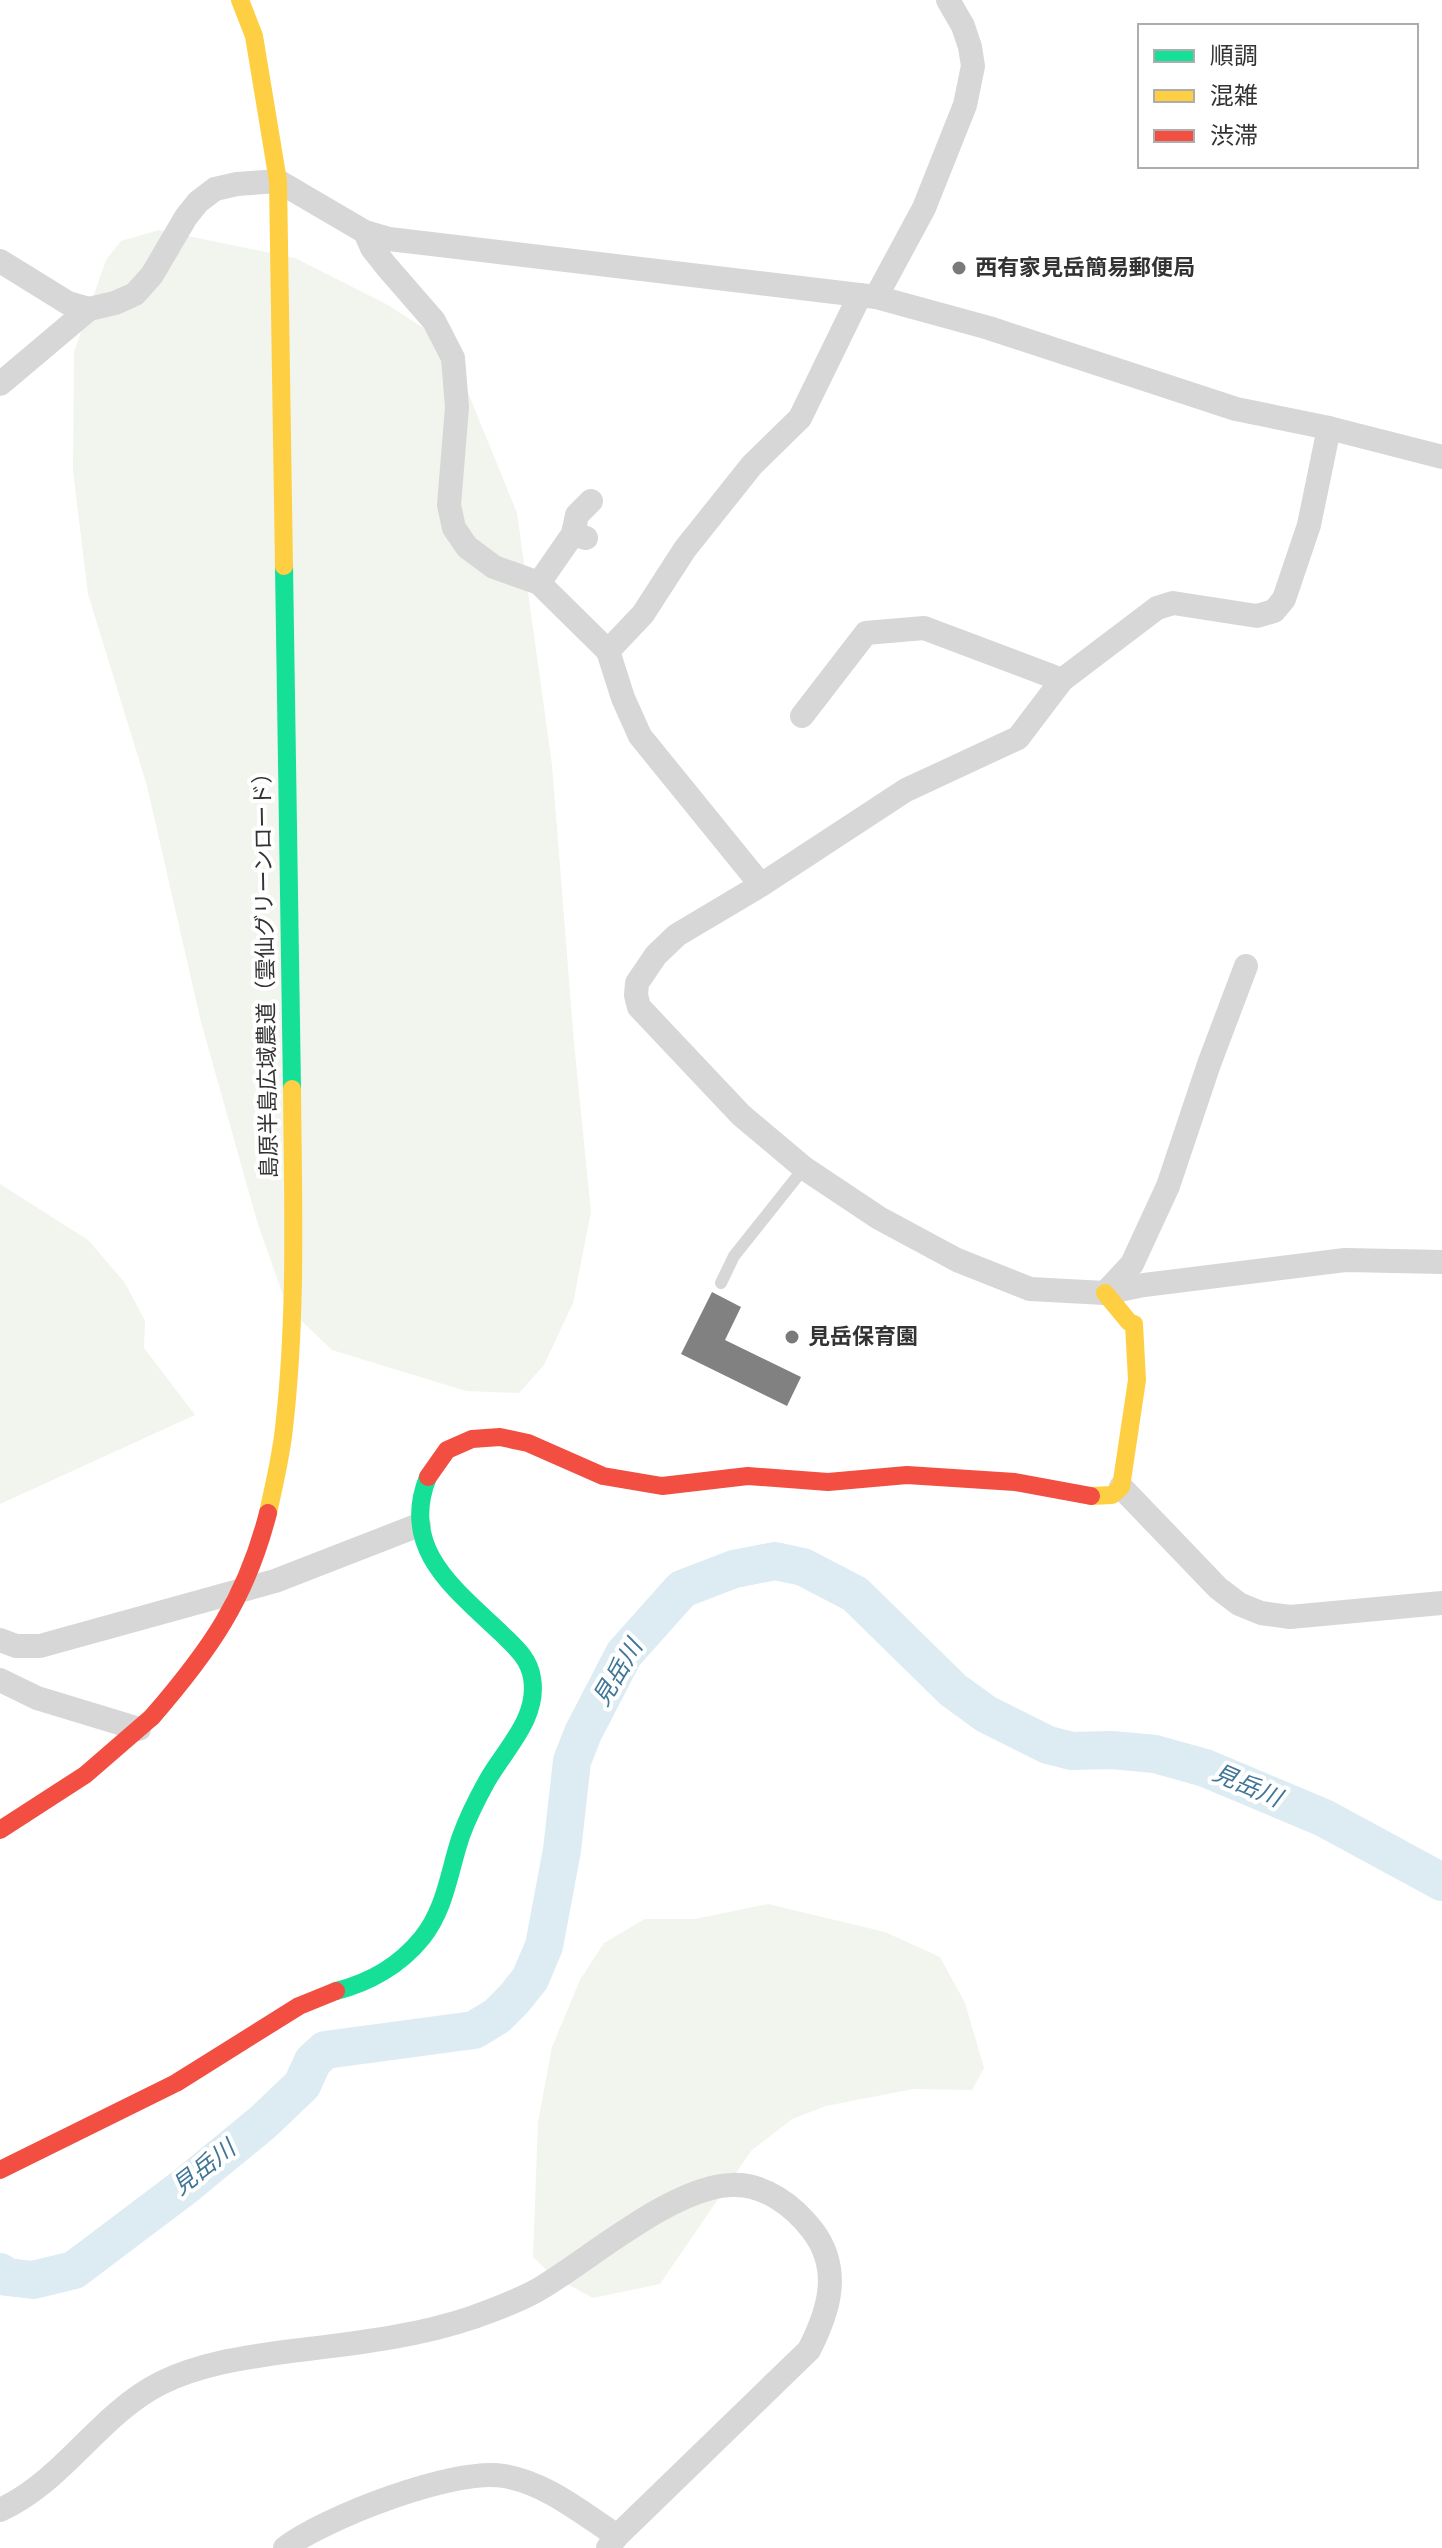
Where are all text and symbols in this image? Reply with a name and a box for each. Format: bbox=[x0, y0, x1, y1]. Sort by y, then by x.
legend bbox=[1138, 24, 1418, 168]
text: 順調 bbox=[1210, 42, 1258, 71]
text: 混雑 bbox=[1210, 82, 1258, 111]
text: 渋滞 bbox=[1210, 122, 1258, 151]
place label: 西有家見岳簡易郵便局 bbox=[975, 255, 1195, 281]
marker: 西有家見岳簡易郵便局 bbox=[950, 259, 968, 277]
street label: 島原半島広域農道（雲仙グリーンロード） bbox=[249, 761, 283, 1179]
place label: 見岳保育園 bbox=[808, 1324, 918, 1350]
marker: 見岳保育園 bbox=[783, 1328, 801, 1346]
water label: 見岳川 bbox=[587, 1632, 651, 1711]
water label: 見岳川 bbox=[1208, 1759, 1289, 1815]
water label: 見岳川 bbox=[167, 2133, 244, 2202]

